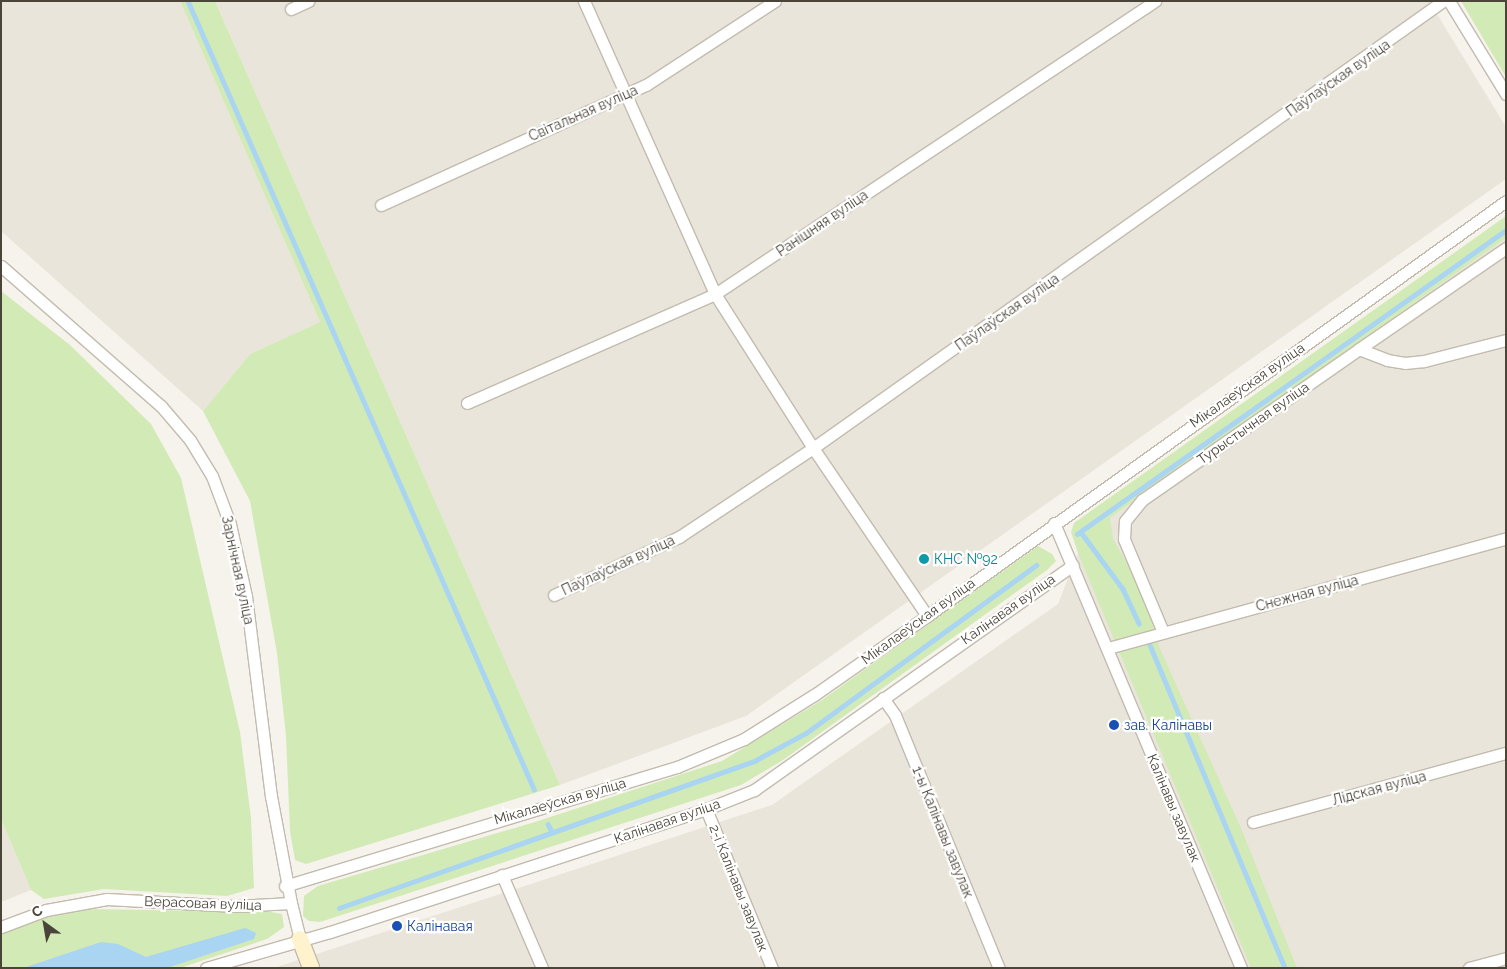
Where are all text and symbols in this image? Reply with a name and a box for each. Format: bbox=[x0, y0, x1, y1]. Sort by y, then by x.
street label: Паўлаўская вуліца bbox=[1283, 36, 1393, 120]
street label: Світальная вуліца bbox=[526, 81, 640, 145]
street label: Ранішняя вуліца bbox=[773, 186, 871, 260]
street label: Паўлаўская вуліца bbox=[952, 270, 1062, 354]
street label: Мікалаеўская вуліца bbox=[1186, 339, 1308, 431]
street label: Турыстычная вуліца bbox=[1194, 378, 1312, 468]
street label: Зарнічная вуліца bbox=[218, 514, 258, 626]
street label: Паўлаўская вуліца bbox=[559, 531, 677, 599]
place label: КНС №92 bbox=[934, 551, 998, 567]
marker: КНС №92 bbox=[918, 553, 930, 565]
street label: Калінавая вуліца bbox=[958, 570, 1058, 648]
street label: Снежная вуліца bbox=[1254, 571, 1360, 615]
street label: Мікалаеўская вуліца bbox=[858, 574, 978, 668]
place label: зав. Калінавы bbox=[1124, 717, 1212, 733]
marker: зав. Калінавы bbox=[1108, 719, 1120, 731]
street label: Калінавы завулак bbox=[1144, 751, 1204, 865]
street label: 1-ы Калінавы завулак bbox=[909, 764, 977, 900]
street label: Лідская вуліца bbox=[1330, 767, 1428, 809]
street label: Мікалаеўская вуліца bbox=[492, 774, 628, 828]
street label: Калінавая вуліца bbox=[612, 795, 722, 847]
street label: 2-і Калінавы завулак bbox=[706, 822, 772, 954]
street label: Верасовая вуліца bbox=[144, 893, 262, 913]
north arrow bbox=[20, 899, 70, 949]
text: С bbox=[29, 902, 45, 921]
place label: Калінавая bbox=[407, 918, 473, 934]
marker: Калінавая bbox=[391, 920, 403, 932]

